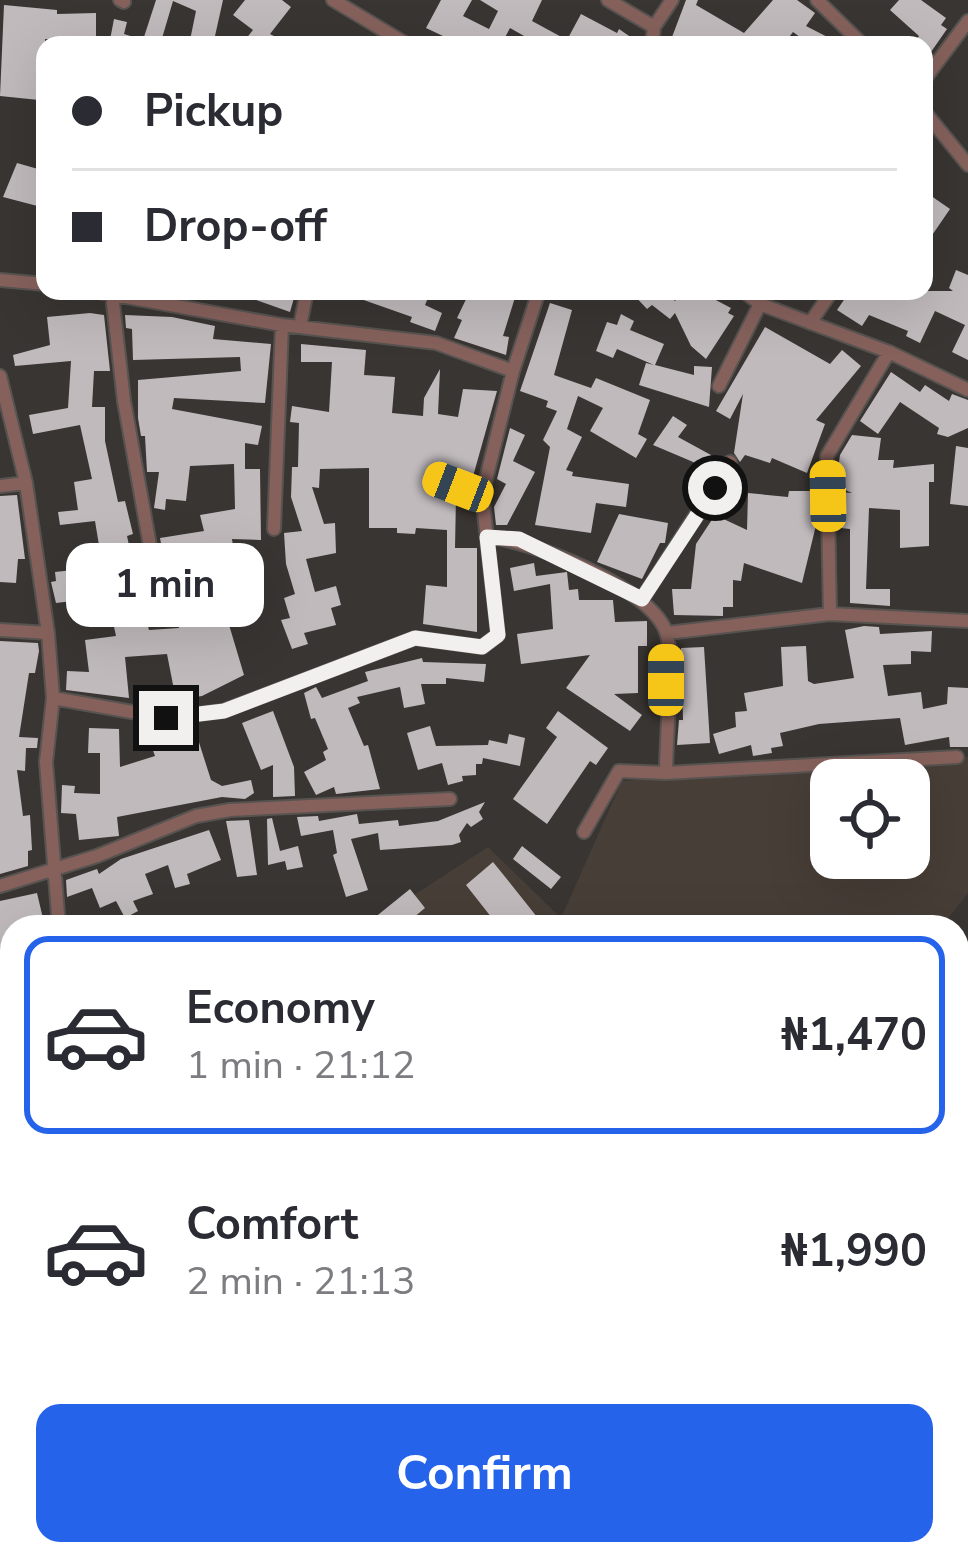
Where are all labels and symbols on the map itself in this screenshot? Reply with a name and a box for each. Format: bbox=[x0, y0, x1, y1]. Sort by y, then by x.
car bbox=[418, 457, 498, 517]
car bbox=[809, 460, 847, 532]
route start bbox=[688, 461, 742, 515]
callout: 1 min bbox=[67, 544, 265, 628]
car bbox=[648, 644, 684, 716]
route end bbox=[139, 691, 193, 745]

